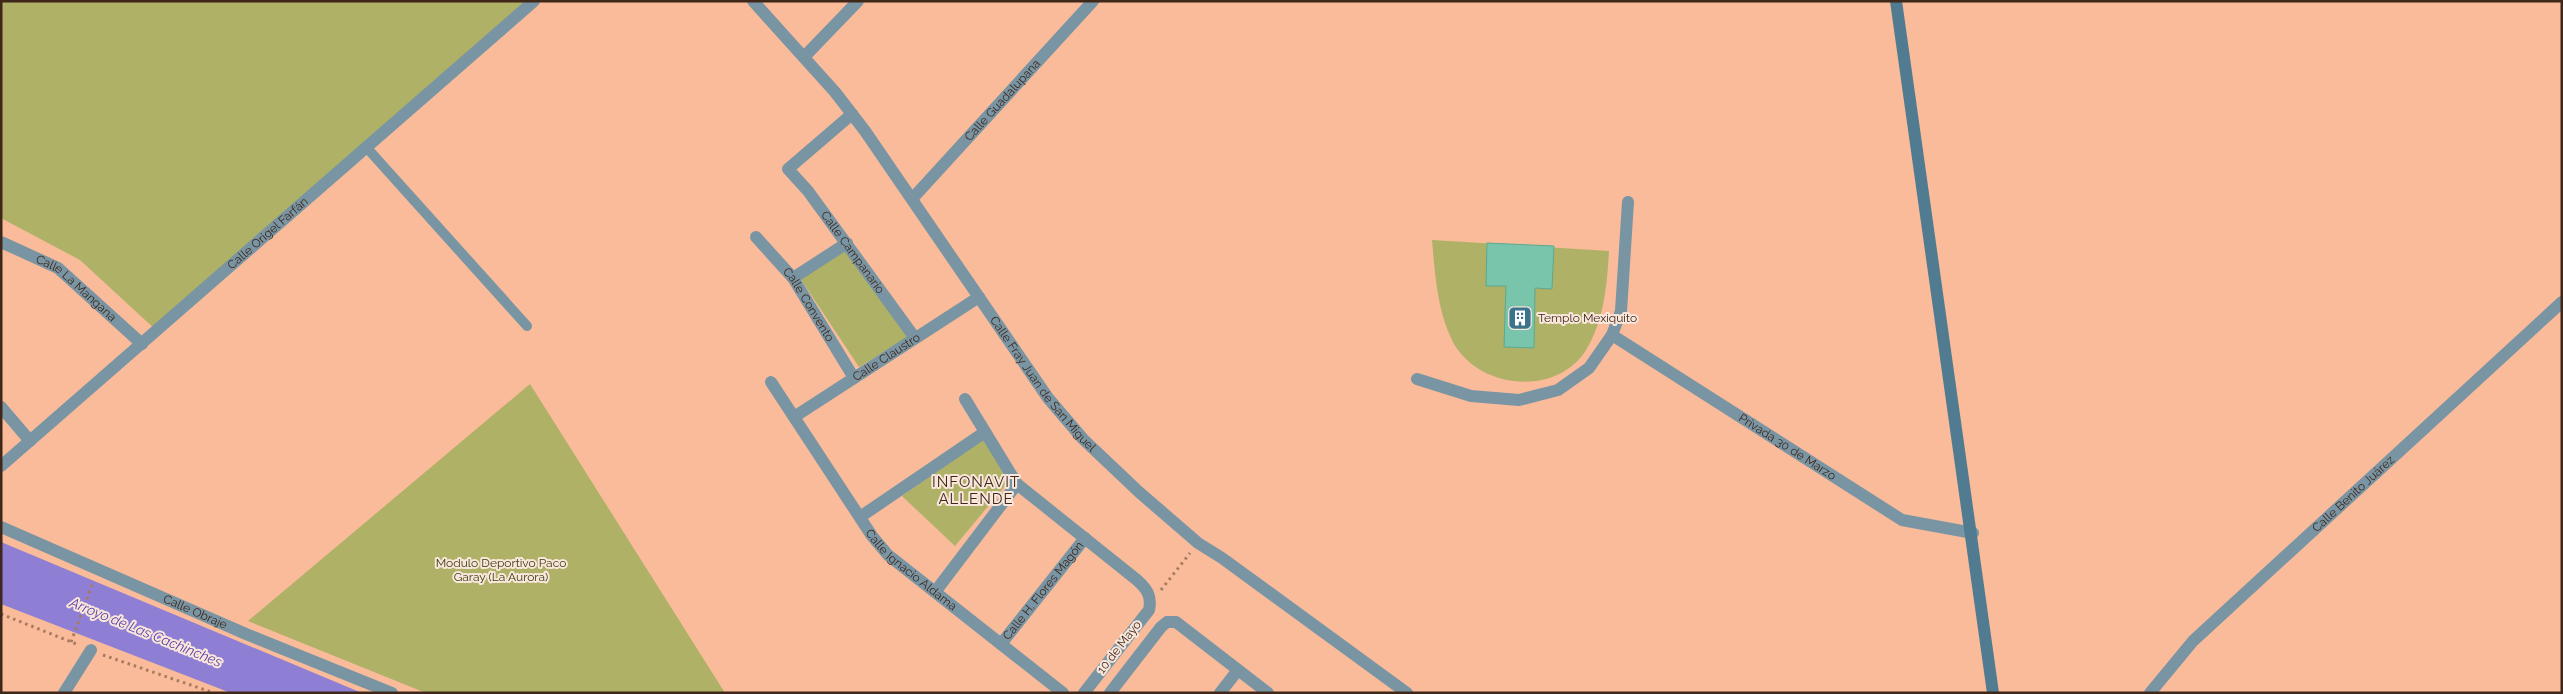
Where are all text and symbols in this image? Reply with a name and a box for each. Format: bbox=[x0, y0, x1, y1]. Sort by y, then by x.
street label: Calle Guadalupana bbox=[962, 56, 1043, 144]
street label: Calle Origel Farfán bbox=[225, 194, 311, 272]
street label: Calle Campanario bbox=[818, 208, 887, 296]
street label: Calle La Mangana bbox=[34, 252, 119, 324]
street label: Calle Convento bbox=[780, 265, 837, 344]
building icon: Templo Mexiquito bbox=[1507, 305, 1533, 331]
place label: Templo Mexiquito bbox=[1538, 311, 1637, 325]
street label: Calle Fray Juan de San Miguel bbox=[987, 314, 1099, 455]
street label: Calle Claustro bbox=[850, 330, 923, 384]
street label: Privada 30 de Marzo bbox=[1736, 411, 1839, 483]
street label: Calle Benito Juárez bbox=[2309, 453, 2397, 535]
district label: INFONAVIT ALLENDE bbox=[932, 473, 1020, 508]
street label: Calle Ignacio Aldama bbox=[862, 526, 960, 614]
street label: Calle H. Flores Magón bbox=[1000, 539, 1086, 643]
park label: Modulo Deportivo Paco Garay (La Aurora) bbox=[436, 556, 566, 584]
street label: Calle Obraje bbox=[161, 592, 229, 632]
water label: Arroyo de Las Cachinches bbox=[67, 594, 225, 670]
street label: 10 de Mayo bbox=[1094, 618, 1144, 676]

